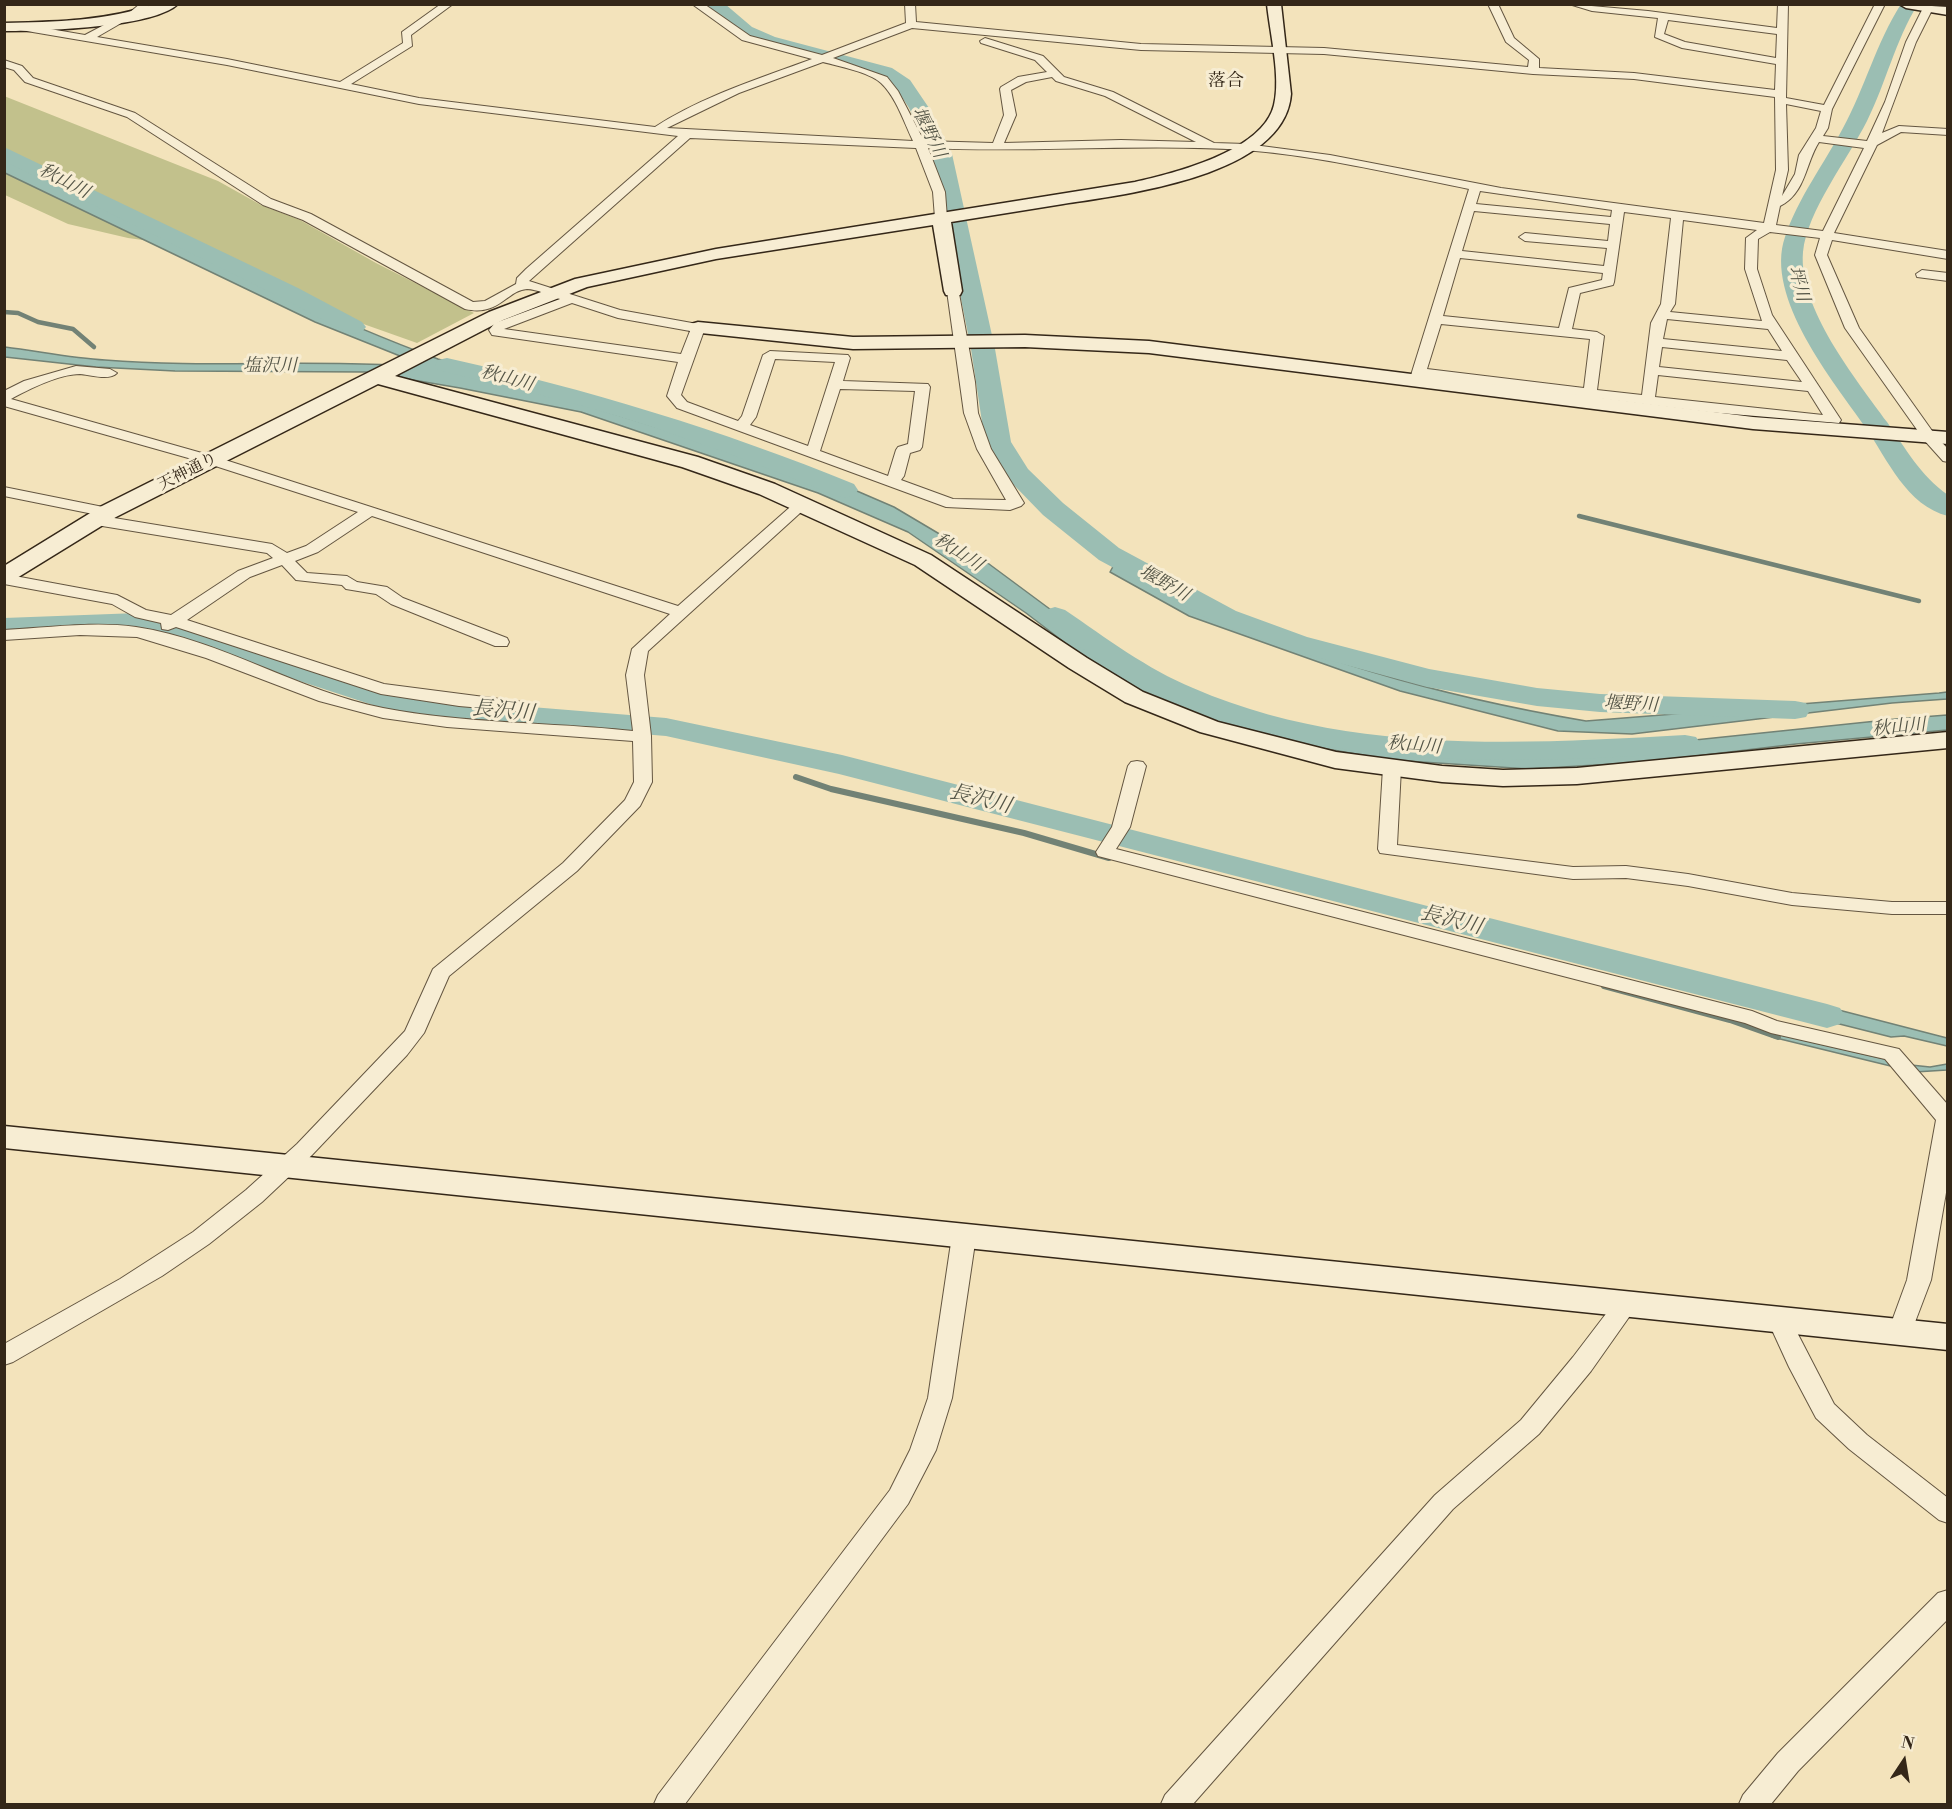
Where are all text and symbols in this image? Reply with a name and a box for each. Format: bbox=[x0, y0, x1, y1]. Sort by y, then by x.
district label: 落合 bbox=[1208, 71, 1244, 93]
water label: 堰野川 bbox=[906, 104, 950, 162]
water label: 秋山川 bbox=[35, 160, 93, 204]
water label: 坪川 bbox=[1783, 264, 1813, 304]
water label: 塩沢川 bbox=[243, 356, 297, 378]
water label: 秋山川 bbox=[478, 362, 536, 396]
street label: 天神通り bbox=[155, 449, 221, 495]
water label: 秋山川 bbox=[929, 529, 987, 577]
water label: 堰野川 bbox=[1135, 561, 1193, 607]
water label: 堰野川 bbox=[1603, 693, 1659, 717]
water label: 長沢川 bbox=[471, 697, 535, 727]
water label: 秋山川 bbox=[1871, 715, 1927, 741]
water label: 秋山川 bbox=[1386, 733, 1442, 759]
water label: 長沢川 bbox=[946, 780, 1014, 820]
water label: 長沢川 bbox=[1417, 901, 1485, 941]
north arrow bbox=[1874, 1731, 1934, 1791]
text: N bbox=[1899, 1732, 1916, 1754]

